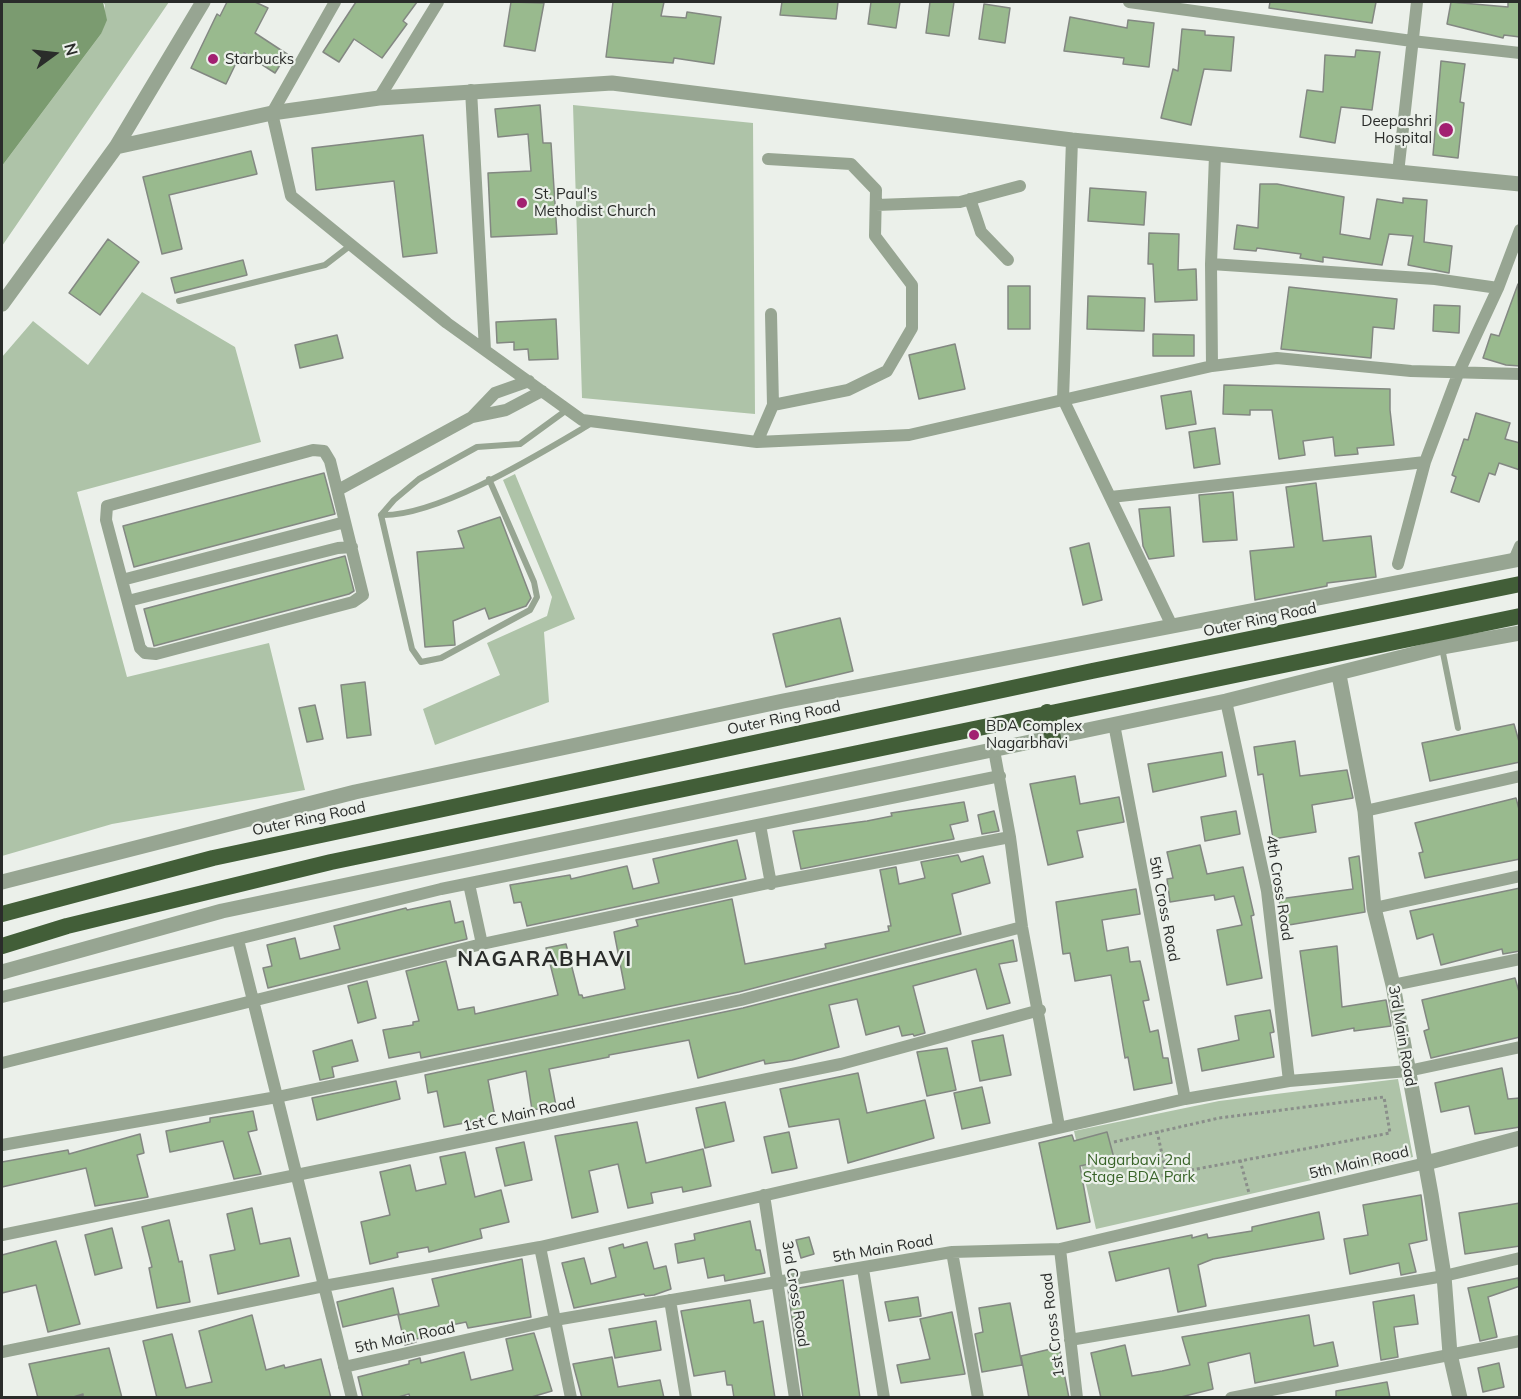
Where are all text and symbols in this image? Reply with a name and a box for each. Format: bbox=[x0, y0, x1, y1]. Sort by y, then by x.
north arrow bbox=[24, 24, 84, 84]
text: N bbox=[60, 41, 83, 58]
place label: Starbucks bbox=[225, 50, 294, 68]
marker: Starbucks bbox=[206, 52, 220, 66]
place label: Deepashri Hospital bbox=[1361, 112, 1432, 147]
marker: Deepashri Hospital bbox=[1437, 121, 1455, 139]
place label: St. Paul's Methodist Church bbox=[534, 185, 656, 220]
marker: St. Paul's Methodist Church bbox=[515, 196, 529, 210]
street label: Outer Ring Road bbox=[1202, 599, 1318, 641]
street label: Outer Ring Road bbox=[726, 697, 842, 739]
place label: BDA Complex Nagarbhavi bbox=[986, 717, 1082, 752]
marker: BDA Complex Nagarbhavi bbox=[967, 728, 981, 742]
street label: Outer Ring Road bbox=[251, 798, 367, 840]
street label: 4th Cross Road bbox=[1262, 834, 1296, 942]
street label: 5th Cross Road bbox=[1145, 855, 1183, 963]
district label: NAGARABHAVI bbox=[457, 947, 633, 973]
street label: 3rd Main Road bbox=[1384, 984, 1420, 1088]
street label: 1st C Main Road bbox=[461, 1094, 577, 1136]
street label: 5th Main Road bbox=[1307, 1143, 1411, 1183]
park label: Nagarbavi 2nd Stage BDA Park bbox=[1083, 1151, 1195, 1186]
street label: 5th Main Road bbox=[831, 1231, 935, 1267]
street label: 3rd Cross Road bbox=[778, 1240, 812, 1348]
street label: 1st Cross Road bbox=[1038, 1272, 1068, 1378]
street label: 5th Main Road bbox=[353, 1319, 457, 1357]

